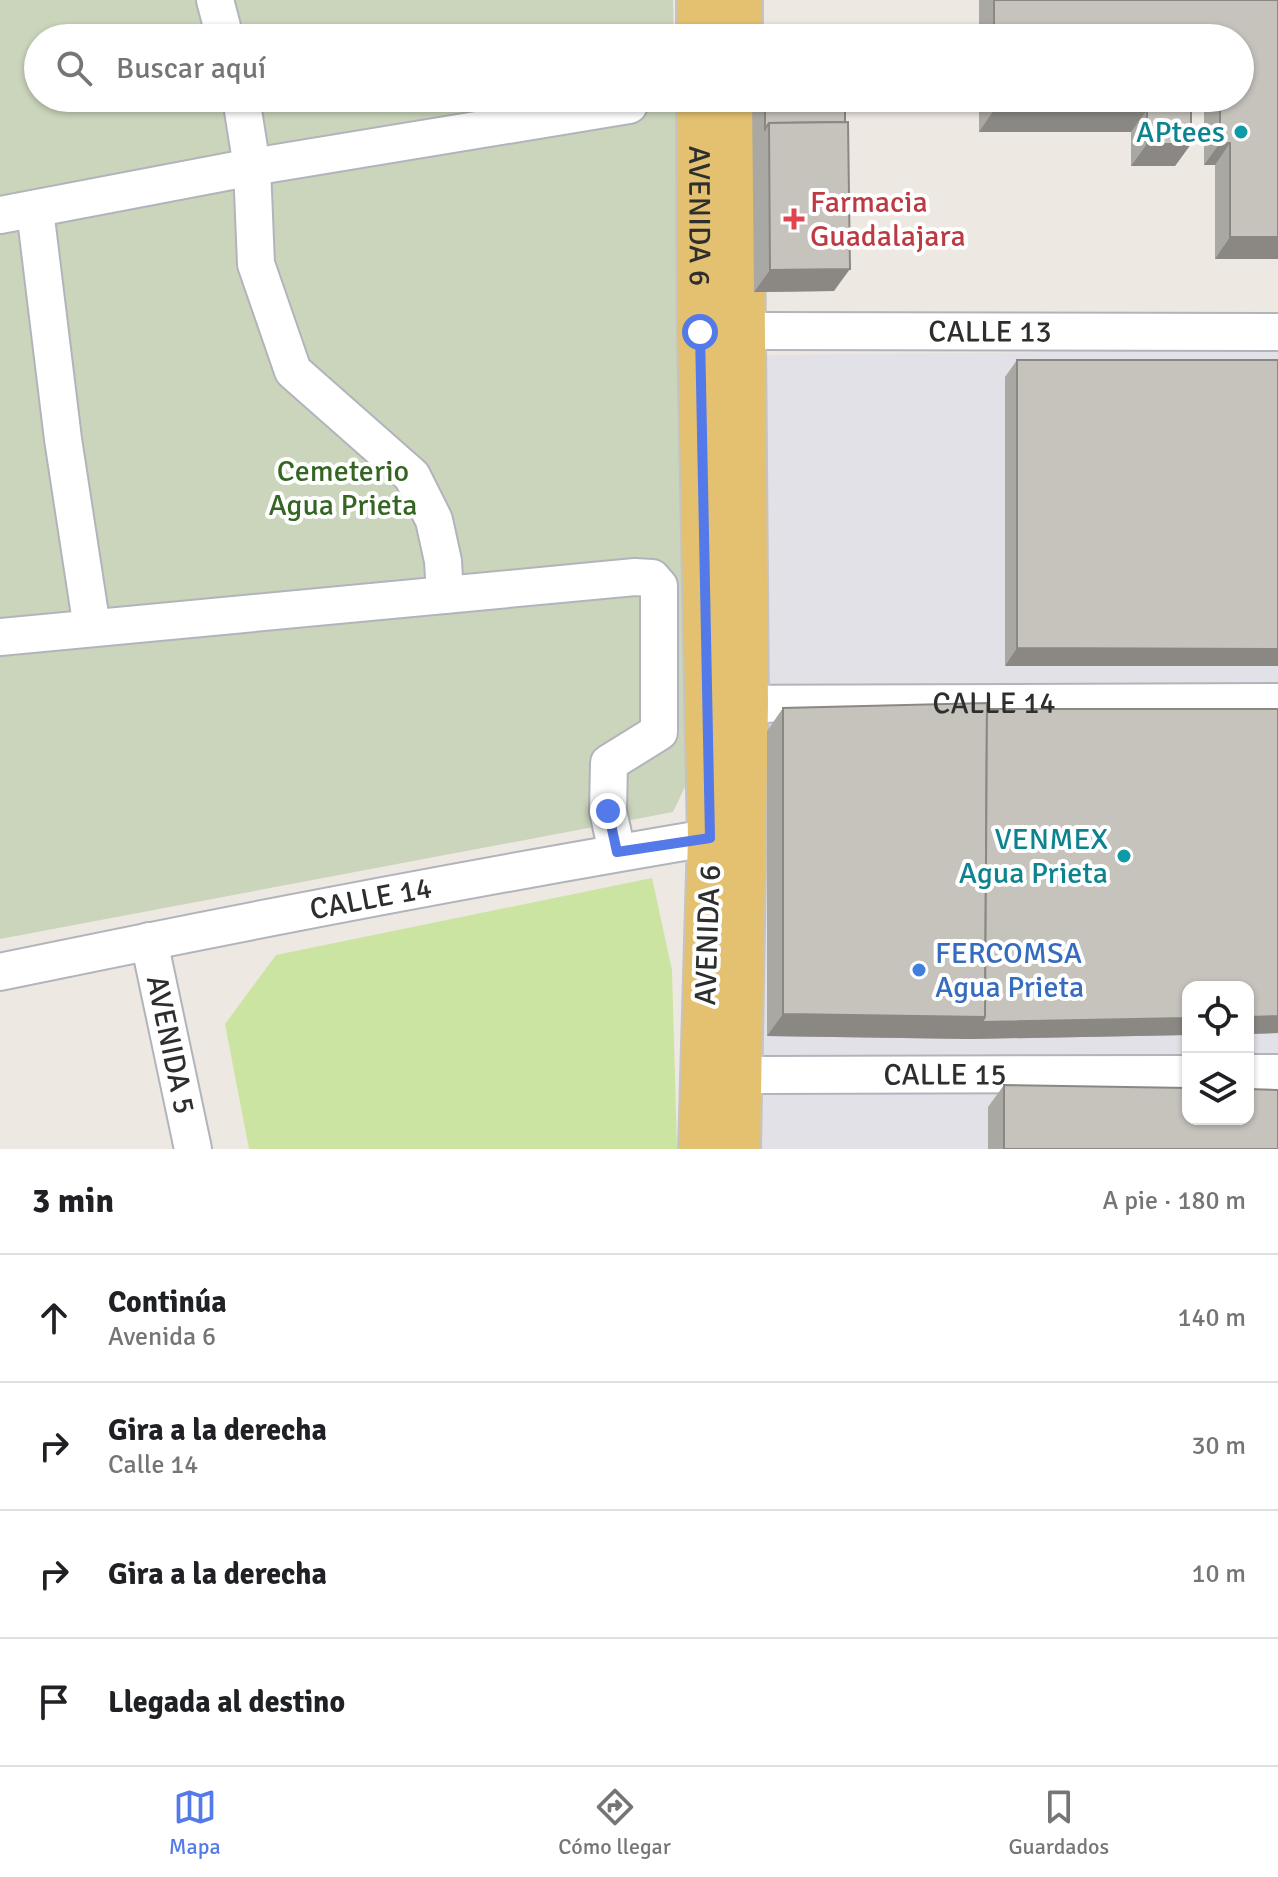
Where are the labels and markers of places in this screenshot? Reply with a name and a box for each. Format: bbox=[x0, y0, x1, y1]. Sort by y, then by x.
place label: APtees bbox=[1136, 114, 1225, 151]
marker: APtees bbox=[1232, 123, 1250, 141]
place label: Farmacia Guadalajara bbox=[810, 184, 966, 255]
marker: Farmacia Guadalajara bbox=[785, 210, 803, 228]
place label: VENMEX Agua Prieta bbox=[959, 821, 1108, 892]
marker: VENMEX Agua Prieta bbox=[1115, 847, 1133, 865]
place label: FERCOMSA Agua Prieta bbox=[935, 935, 1084, 1006]
marker: FERCOMSA Agua Prieta bbox=[910, 961, 928, 979]

